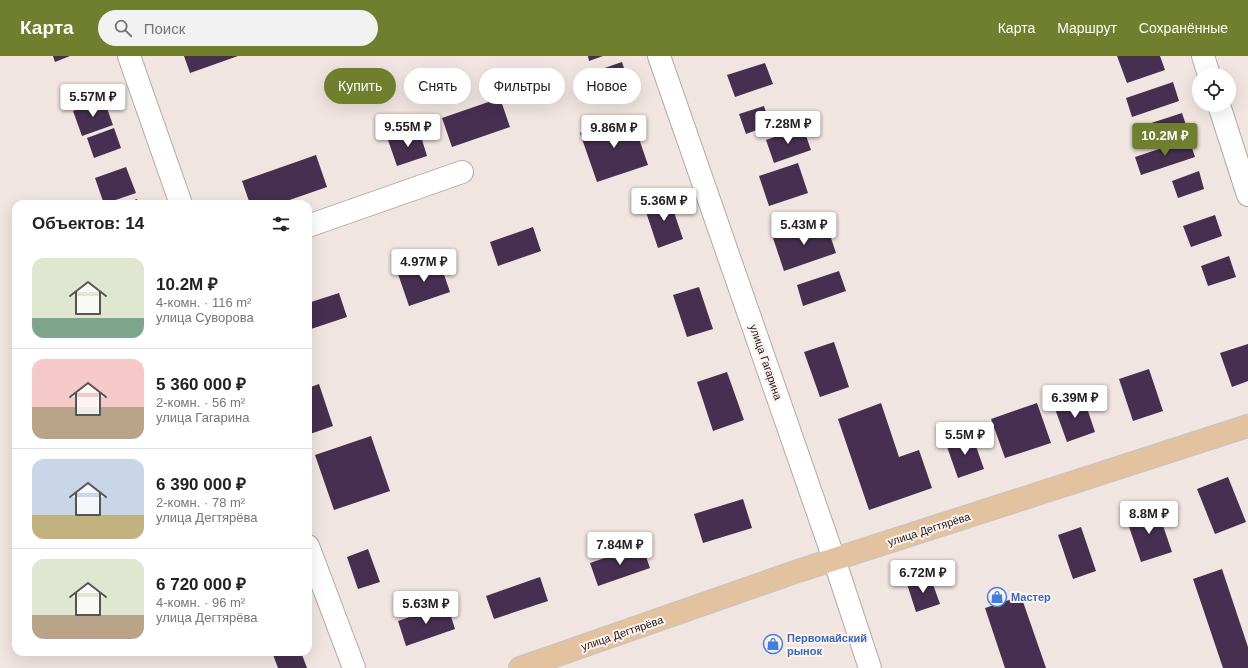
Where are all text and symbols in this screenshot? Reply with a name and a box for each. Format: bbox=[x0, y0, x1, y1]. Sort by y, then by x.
search box bbox=[98, 10, 378, 46]
text: Карта bbox=[20, 17, 74, 38]
icon: search bbox=[112, 17, 134, 39]
text: Поиск bbox=[144, 20, 185, 37]
text: Карта bbox=[998, 20, 1035, 36]
text: Маршрут bbox=[1057, 20, 1117, 36]
text: Сохранённые bbox=[1139, 20, 1228, 36]
chip: Купить bbox=[324, 68, 396, 104]
chip: Снять bbox=[404, 68, 471, 104]
chip: Фильтры bbox=[479, 68, 565, 104]
chip: Новое bbox=[573, 68, 641, 104]
map controls bbox=[1192, 68, 1236, 112]
button: locate bbox=[1192, 68, 1236, 112]
pin: 5.57M ₽ bbox=[56, 84, 130, 118]
text: 5.57M ₽ bbox=[69, 89, 117, 104]
pin: 7.28M ₽ bbox=[751, 111, 825, 145]
pin: 9.55M ₽ bbox=[371, 114, 445, 148]
pin: 9.86M ₽ bbox=[577, 115, 651, 149]
text: 7.28M ₽ bbox=[764, 116, 812, 131]
text: 9.55M ₽ bbox=[384, 119, 432, 134]
text: 9.86M ₽ bbox=[590, 120, 638, 135]
pin: 10.2M ₽ bbox=[1128, 123, 1202, 157]
text: 10.2M ₽ bbox=[1141, 128, 1189, 143]
pin: 5.36M ₽ bbox=[627, 188, 701, 222]
text: 5.36M ₽ bbox=[640, 193, 688, 208]
pin: 5.43M ₽ bbox=[767, 212, 841, 246]
icon: filters bbox=[270, 213, 292, 235]
text: Объектов: 14 bbox=[32, 214, 144, 233]
text: 5.43M ₽ bbox=[780, 217, 828, 232]
pin: 4.97M ₽ bbox=[387, 249, 461, 283]
text: 4.97M ₽ bbox=[400, 254, 448, 269]
icon: home bbox=[64, 274, 112, 322]
text: 10.2M ₽ bbox=[156, 275, 218, 294]
text: 4-комн. · 116 m² bbox=[156, 295, 251, 310]
text: улица Суворова bbox=[156, 310, 254, 325]
street label: улица Гагарина bbox=[747, 323, 785, 402]
icon: home bbox=[64, 375, 112, 423]
text: 5 360 000 ₽ bbox=[156, 375, 246, 394]
pin: 6.39M ₽ bbox=[1038, 385, 1112, 419]
text: 6.39M ₽ bbox=[1051, 390, 1099, 405]
text: 2-комн. · 56 m² bbox=[156, 395, 245, 410]
text: улица Гагарина bbox=[156, 410, 249, 425]
pin: 5.5M ₽ bbox=[932, 422, 998, 456]
text: 5.5M ₽ bbox=[945, 427, 985, 442]
icon: home bbox=[64, 475, 112, 523]
text: 6 390 000 ₽ bbox=[156, 475, 246, 494]
text: 2-комн. · 78 m² bbox=[156, 495, 245, 510]
pin: 8.8M ₽ bbox=[1116, 501, 1182, 535]
text: 8.8M ₽ bbox=[1129, 506, 1169, 521]
text: улица Дегтярёва bbox=[156, 510, 258, 525]
street label: улица Дегтярёва bbox=[886, 510, 973, 548]
pin: 7.84M ₽ bbox=[583, 532, 657, 566]
text: 7.84M ₽ bbox=[596, 537, 644, 552]
pin: 6.72M ₽ bbox=[886, 560, 960, 594]
text: 6.72M ₽ bbox=[899, 565, 947, 580]
icon: home bbox=[64, 575, 112, 623]
text: 6 720 000 ₽ bbox=[156, 575, 246, 594]
shop icon: Мастер bbox=[986, 586, 1008, 608]
pin: 5.63M ₽ bbox=[389, 591, 463, 625]
place label: Мастер bbox=[1011, 591, 1051, 603]
text: 4-комн. · 96 m² bbox=[156, 595, 245, 610]
text: 5.63M ₽ bbox=[402, 596, 450, 611]
text: улица Дегтярёва bbox=[156, 610, 258, 625]
street label: улица Дегтярёва bbox=[579, 613, 665, 653]
place label: Первомайский рынок bbox=[787, 632, 867, 657]
shop icon: Первомайский рынок bbox=[762, 633, 784, 655]

